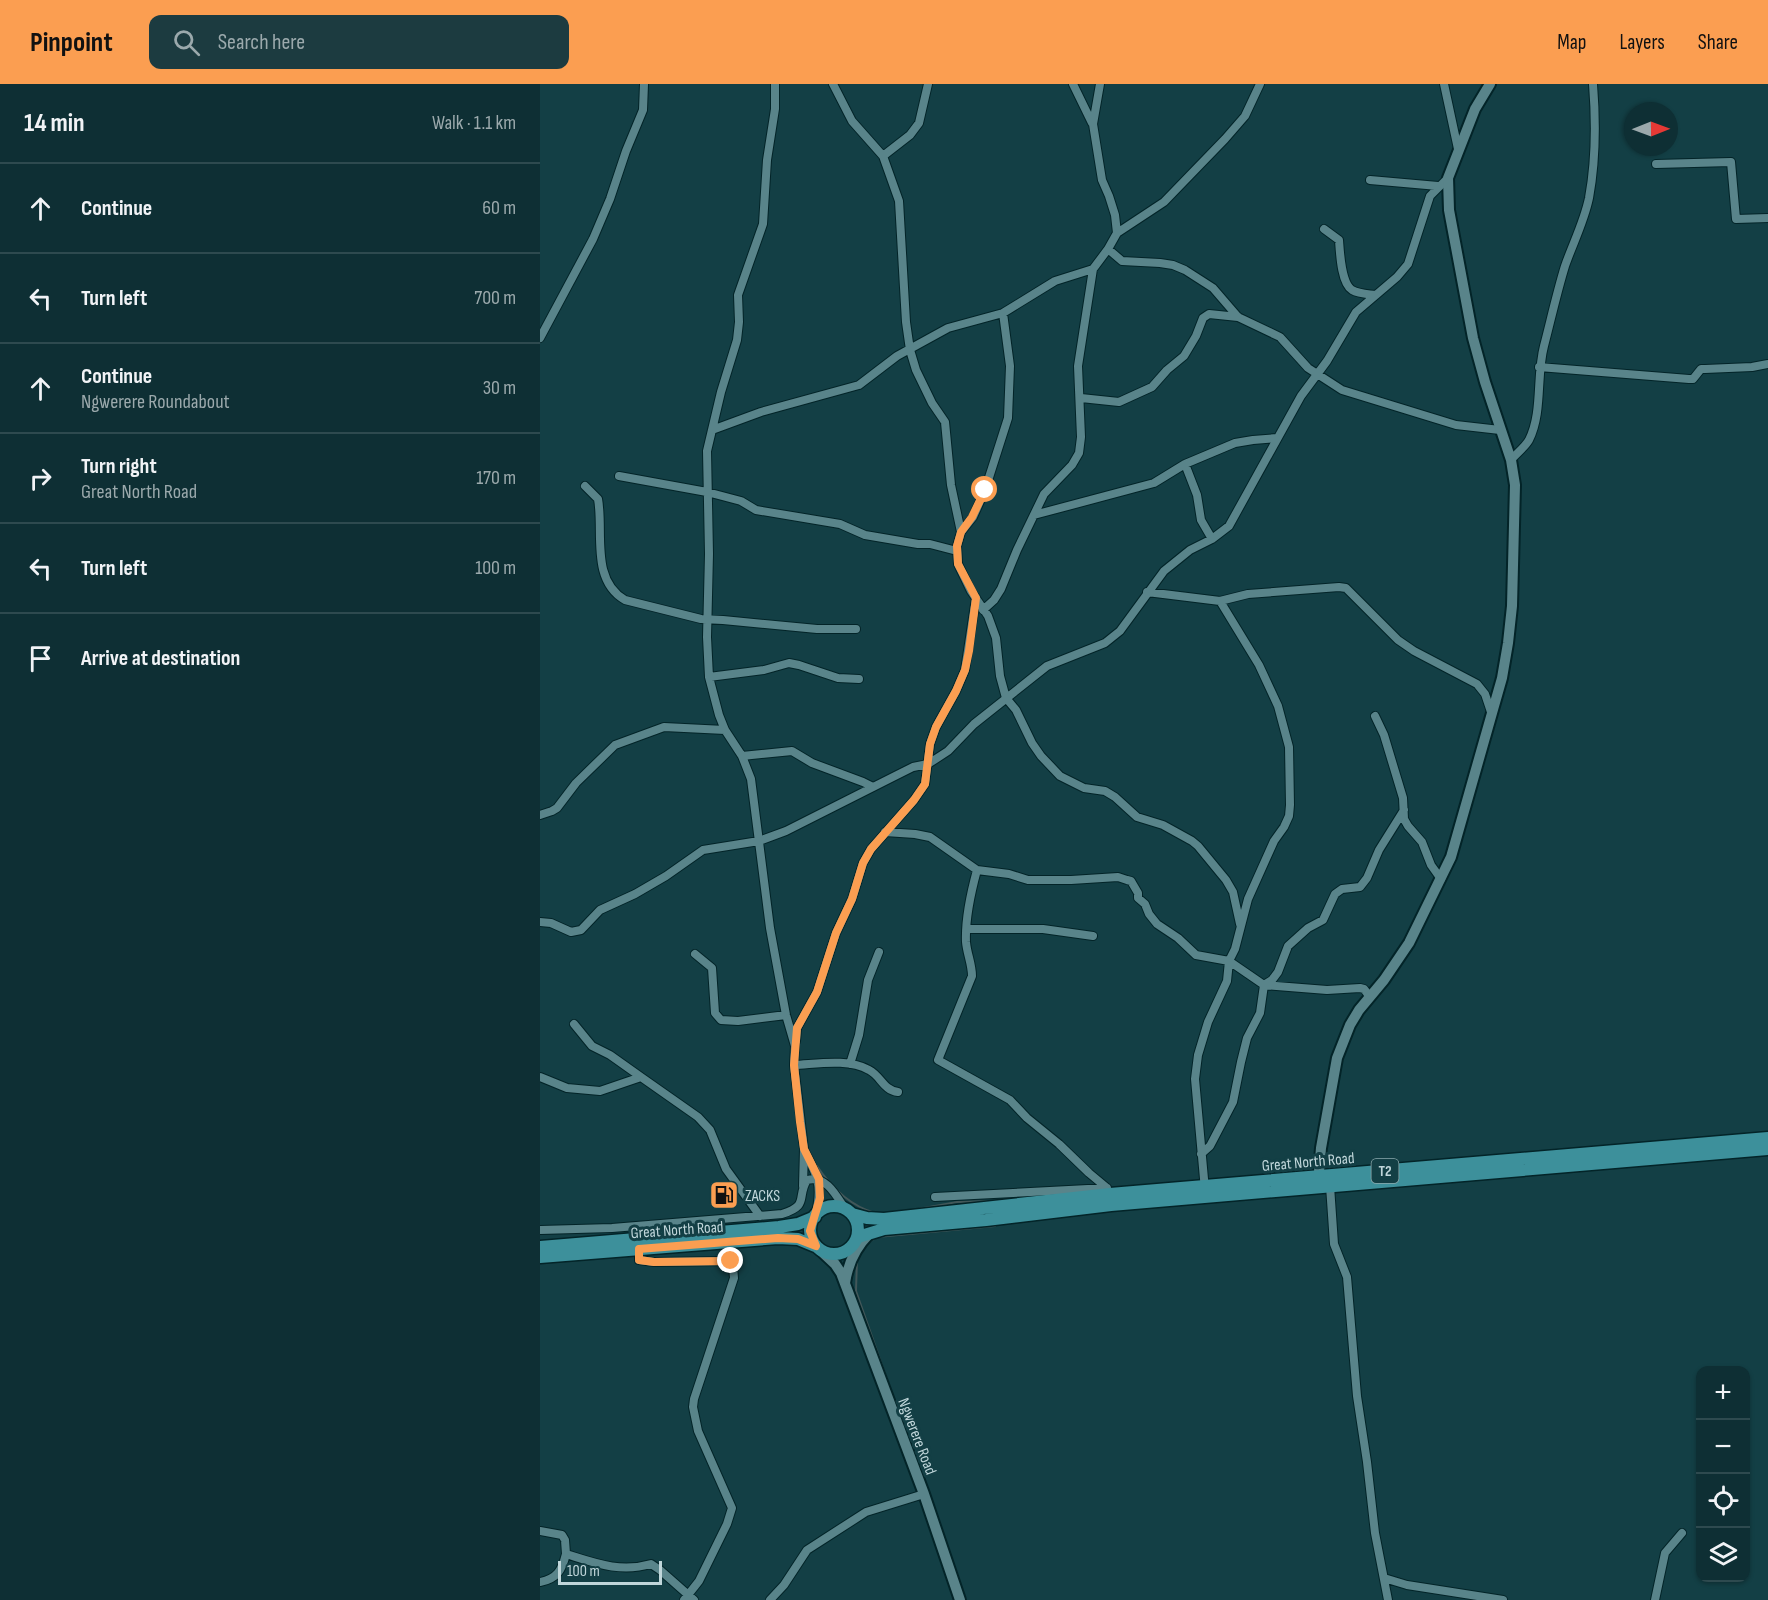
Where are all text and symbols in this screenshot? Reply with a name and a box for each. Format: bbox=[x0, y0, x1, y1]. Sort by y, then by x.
search box bbox=[149, 15, 569, 69]
text: Pinpoint bbox=[30, 26, 113, 59]
icon: search bbox=[170, 26, 203, 59]
text: Search here bbox=[218, 29, 305, 56]
text: Map bbox=[1557, 30, 1586, 55]
text: Layers bbox=[1619, 30, 1665, 55]
text: Share bbox=[1698, 30, 1738, 55]
north arrow bbox=[1624, 102, 1678, 156]
text: 14 min bbox=[24, 108, 85, 139]
text: Walk · 1.1 km bbox=[432, 111, 516, 135]
icon: ahead bbox=[24, 192, 57, 225]
text: Continue bbox=[81, 195, 152, 222]
text: 60 m bbox=[482, 196, 516, 220]
icon: left bbox=[24, 282, 57, 315]
text: Turn left bbox=[81, 285, 147, 312]
text: 700 m bbox=[474, 286, 516, 310]
text: Continue bbox=[81, 363, 152, 390]
icon: ahead bbox=[24, 372, 57, 405]
text: 30 m bbox=[483, 376, 516, 400]
text: Ngwerere Roundabout bbox=[81, 390, 230, 414]
text: Turn right bbox=[81, 453, 157, 480]
icon: right bbox=[24, 462, 57, 495]
text: 170 m bbox=[476, 466, 516, 490]
route start bbox=[971, 476, 997, 502]
text: Great North Road bbox=[81, 480, 197, 504]
icon: left bbox=[24, 552, 57, 585]
text: Turn left bbox=[81, 555, 147, 582]
text: 100 m bbox=[475, 556, 516, 580]
icon: arrive bbox=[24, 642, 57, 675]
text: Arrive at destination bbox=[81, 645, 240, 672]
street label: Great North Road bbox=[1261, 1149, 1355, 1176]
road number: T2 bbox=[1372, 1159, 1398, 1183]
fuel station icon: ZACKS bbox=[708, 1179, 740, 1211]
place label: ZACKS bbox=[745, 1187, 780, 1206]
street label: Great North Road bbox=[630, 1218, 724, 1243]
route end bbox=[717, 1247, 743, 1273]
map controls bbox=[1696, 1366, 1750, 1582]
button: + bbox=[1696, 1366, 1750, 1420]
street label: Ngwerere Road bbox=[893, 1396, 940, 1478]
button: − bbox=[1696, 1420, 1750, 1474]
button: locate bbox=[1696, 1474, 1750, 1528]
button: layers bbox=[1696, 1528, 1750, 1582]
scale bar bbox=[558, 1558, 662, 1586]
text: 100 m bbox=[567, 1562, 600, 1581]

